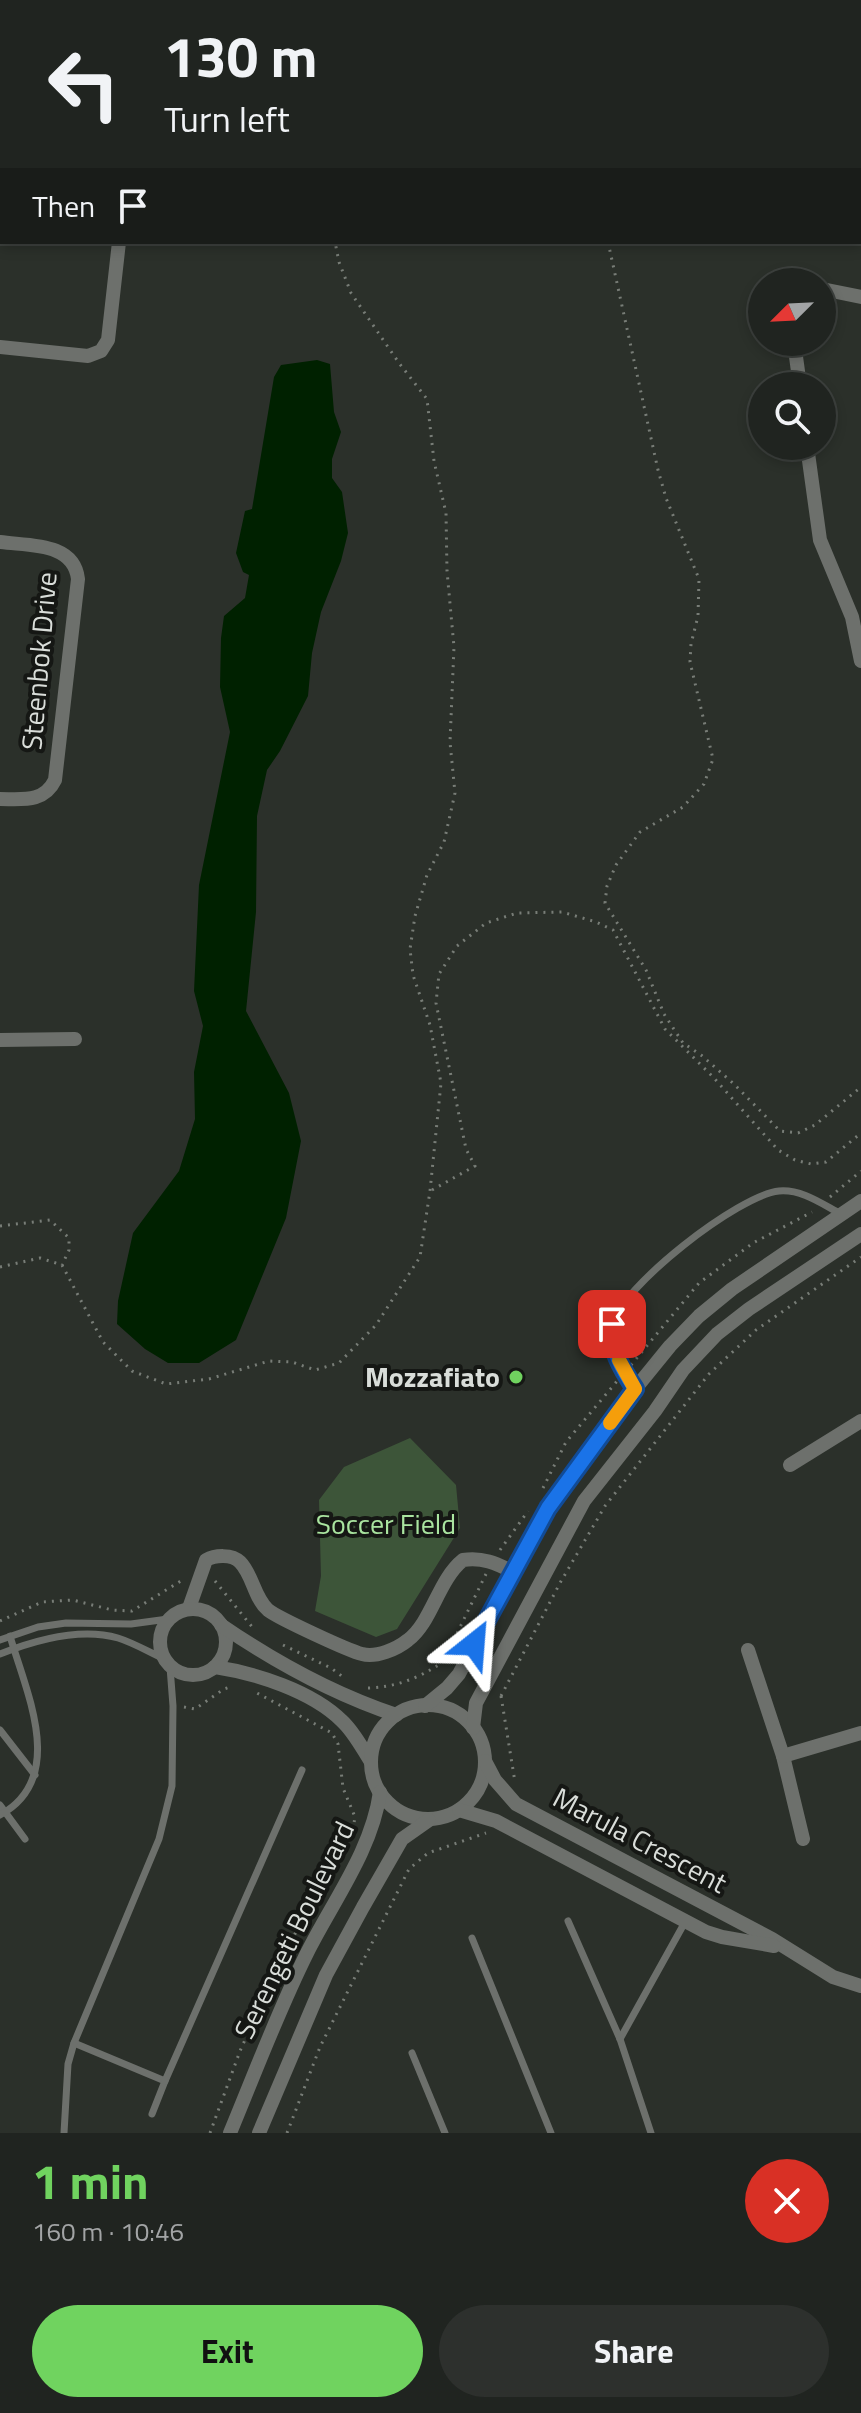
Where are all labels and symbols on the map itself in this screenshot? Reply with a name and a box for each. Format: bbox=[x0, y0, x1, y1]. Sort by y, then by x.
north arrow bbox=[748, 268, 836, 356]
street label: Steenbok Drive bbox=[9, 570, 68, 752]
pin bbox=[578, 1290, 646, 1358]
place label: Mozzafiato bbox=[365, 1355, 500, 1398]
marker: Mozzafiato bbox=[507, 1368, 525, 1386]
park label: Soccer Field bbox=[316, 1502, 456, 1545]
position arrow bbox=[432, 1602, 516, 1686]
street label: Marula Crescent bbox=[546, 1776, 735, 1904]
street label: Serengeti Boulevard bbox=[222, 1814, 365, 2046]

